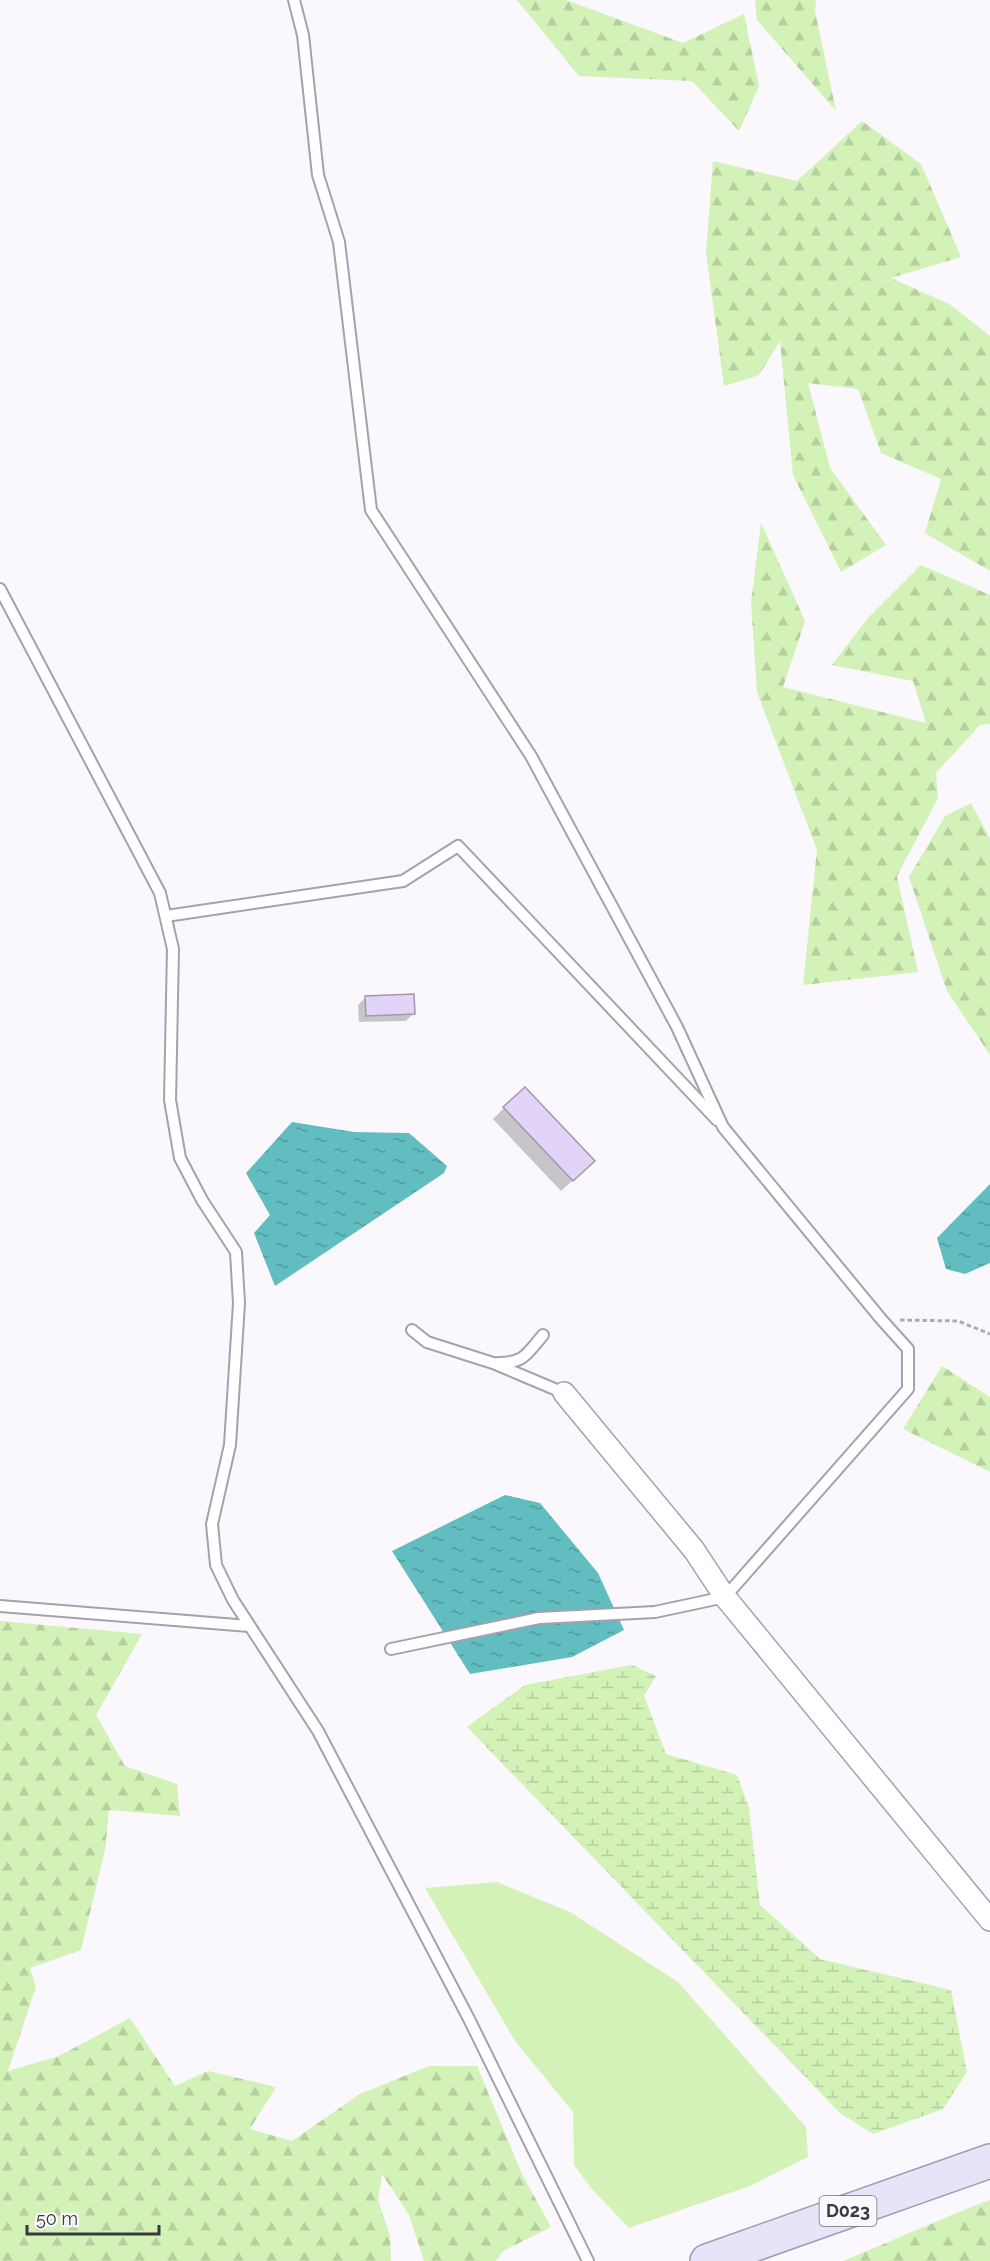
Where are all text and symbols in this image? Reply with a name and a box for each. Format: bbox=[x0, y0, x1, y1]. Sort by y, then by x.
road number: D023 bbox=[820, 2196, 876, 2226]
scale bar bbox=[27, 2198, 159, 2236]
text: 50 m bbox=[36, 2208, 78, 2229]

